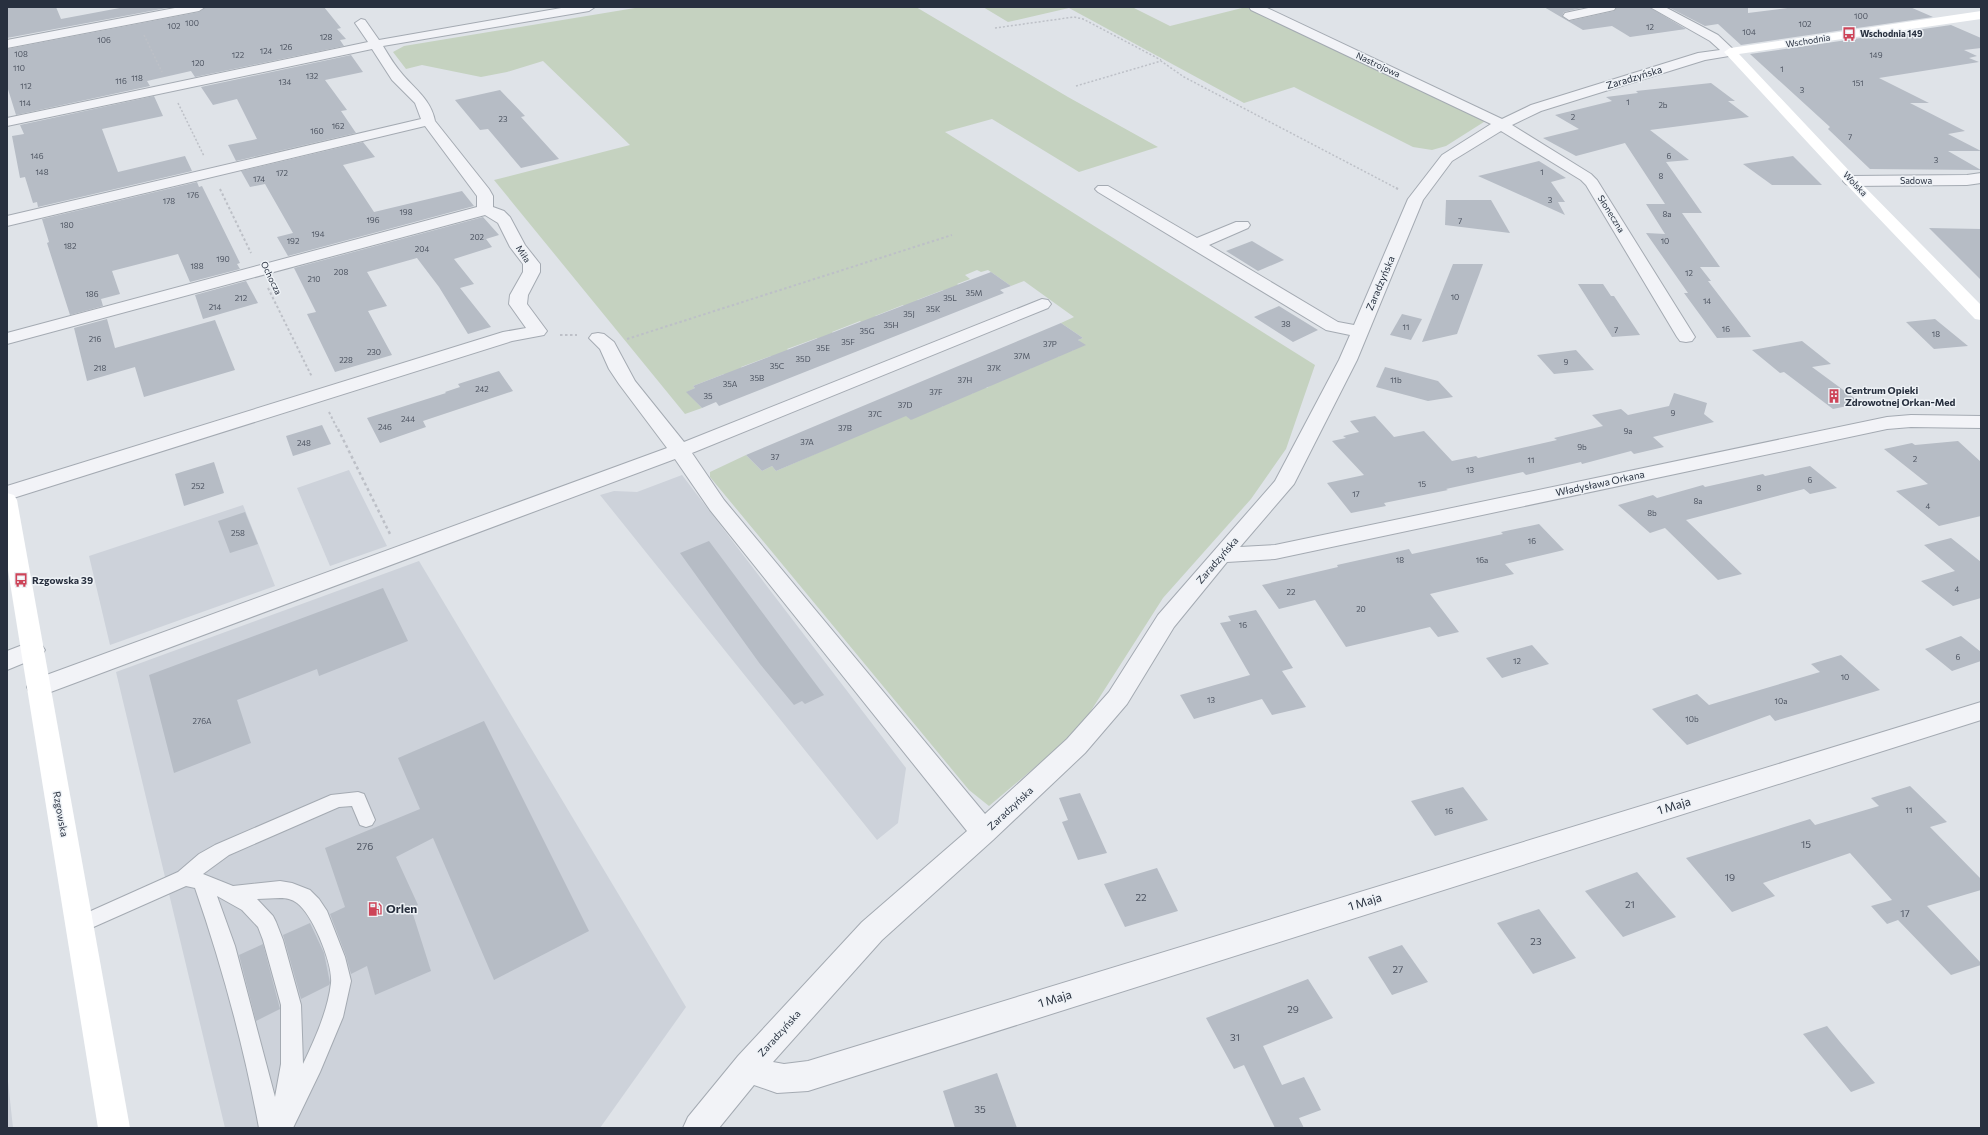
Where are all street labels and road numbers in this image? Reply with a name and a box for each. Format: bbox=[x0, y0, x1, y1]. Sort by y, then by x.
street label: Wschodnia bbox=[1785, 32, 1831, 49]
street label: Nastrojowa bbox=[1354, 50, 1402, 80]
street label: Zaradzyńska bbox=[1605, 63, 1663, 91]
street label: Wolska bbox=[1841, 169, 1870, 198]
street label: Sadowa bbox=[1900, 175, 1932, 186]
street label: Słoneczna bbox=[1596, 193, 1627, 235]
street label: Miła bbox=[514, 243, 533, 265]
street label: Zaradzyńska bbox=[1363, 254, 1397, 312]
street label: Ochocza bbox=[259, 259, 284, 297]
street label: Władysława Orkana bbox=[1554, 468, 1646, 498]
street label: Zaradzyńska bbox=[1193, 534, 1241, 586]
street label: Zaradzyńska bbox=[985, 784, 1035, 832]
street label: Rzgowska bbox=[51, 790, 71, 838]
street label: 1 Maja bbox=[1655, 793, 1692, 817]
street label: 1 Maja bbox=[1346, 889, 1383, 913]
street label: 1 Maja bbox=[1036, 986, 1073, 1010]
street label: Zaradzyńska bbox=[755, 1007, 803, 1059]

